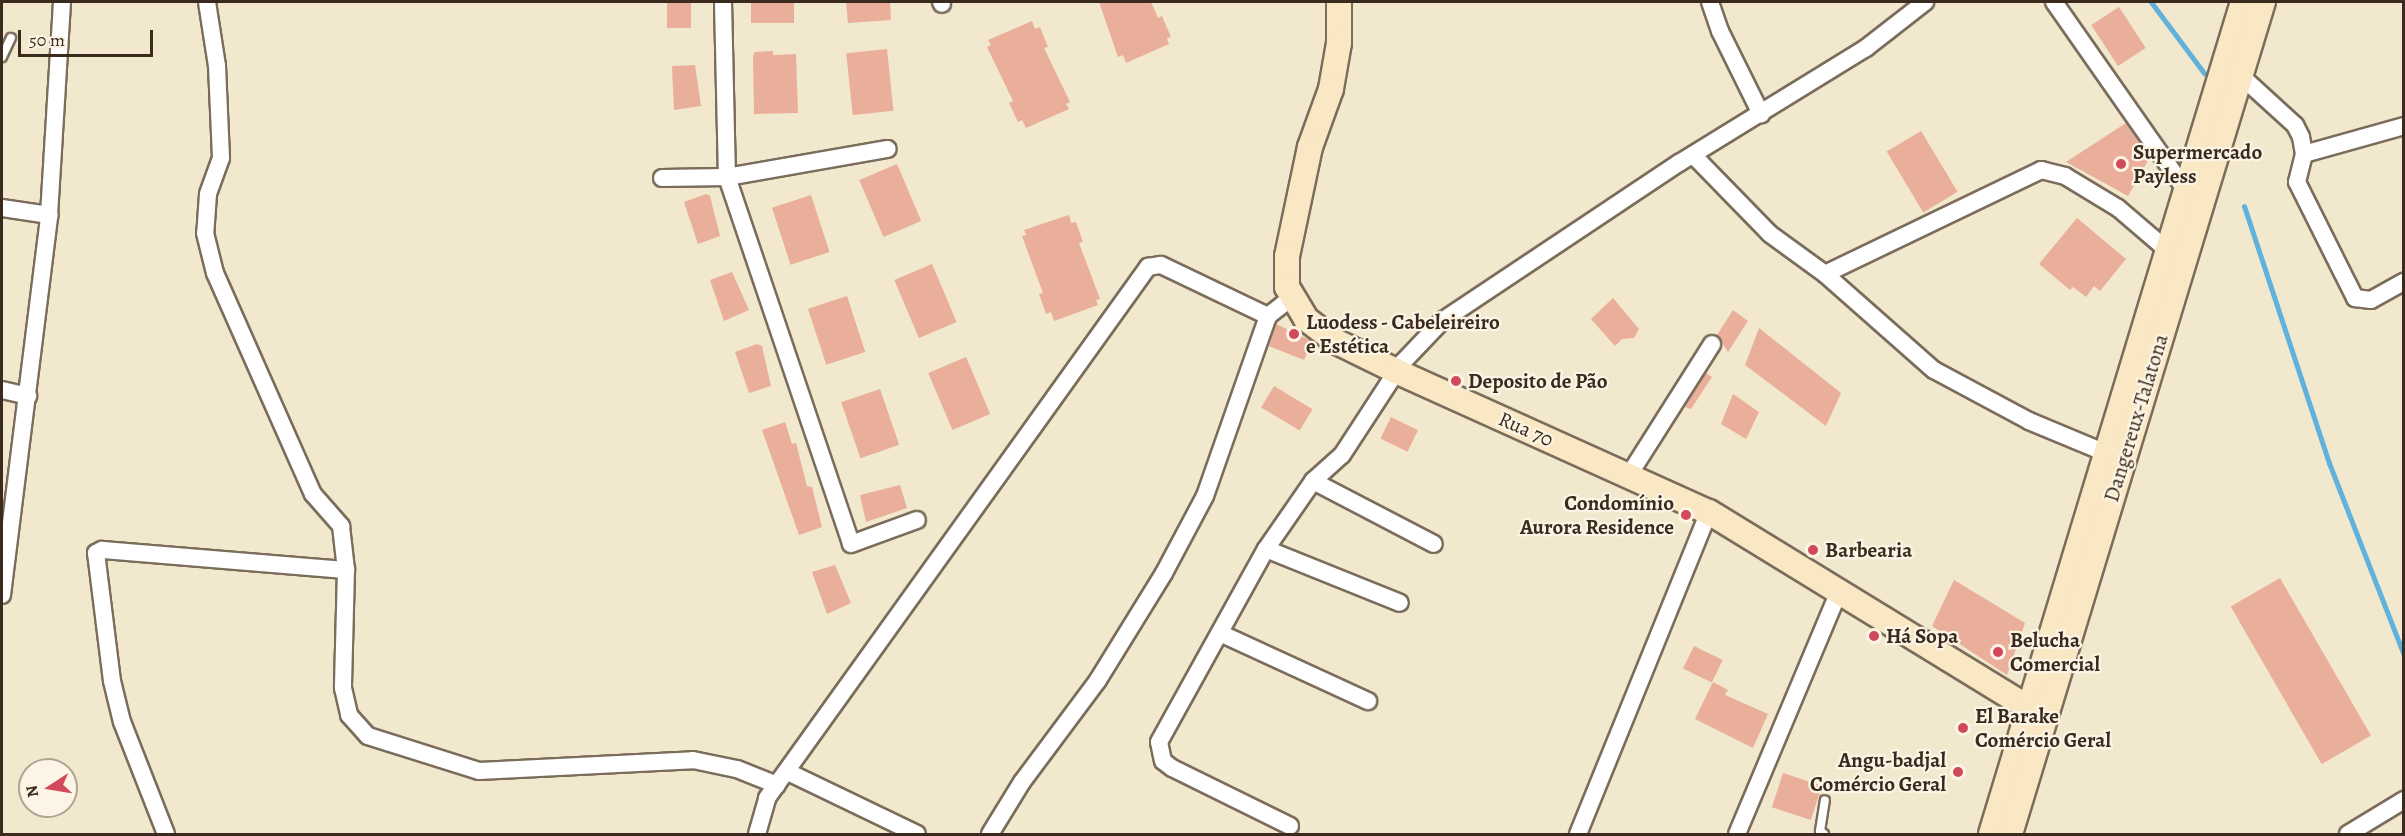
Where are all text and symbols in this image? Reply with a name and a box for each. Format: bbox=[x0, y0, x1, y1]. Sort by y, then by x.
scale bar bbox=[21, 18, 156, 56]
text: 50 m bbox=[29, 28, 65, 52]
place label: Supermercado Payless bbox=[2133, 139, 2262, 189]
marker: Supermercado Payless bbox=[2114, 157, 2128, 171]
place label: Luodess - Cabeleireiro e Estética bbox=[1306, 309, 1501, 359]
marker: Luodess - Cabeleireiro e Estética bbox=[1287, 327, 1301, 341]
street label: Dangereux-Talatona bbox=[2098, 331, 2174, 505]
place label: Deposito de Pão bbox=[1468, 368, 1608, 394]
marker: Deposito de Pão bbox=[1449, 374, 1463, 388]
street label: Rua 70 bbox=[1495, 406, 1557, 452]
place label: Condomínio Aurora Residence bbox=[1520, 490, 1674, 540]
marker: Condomínio Aurora Residence bbox=[1679, 508, 1693, 522]
place label: Barbearia bbox=[1825, 537, 1912, 563]
marker: Barbearia bbox=[1806, 543, 1820, 557]
place label: Há Sopa bbox=[1886, 623, 1958, 649]
place label: Belucha Comercial bbox=[2010, 627, 2100, 677]
marker: Há Sopa bbox=[1867, 629, 1881, 643]
marker: Belucha Comercial bbox=[1991, 645, 2005, 659]
place label: El Barake Comércio Geral bbox=[1975, 703, 2111, 753]
marker: El Barake Comércio Geral bbox=[1956, 721, 1970, 735]
place label: Angu-badjal Comércio Geral bbox=[1810, 747, 1946, 797]
north arrow bbox=[18, 758, 78, 818]
marker: Angu-badjal Comércio Geral bbox=[1951, 765, 1965, 779]
text: N bbox=[20, 783, 44, 799]

